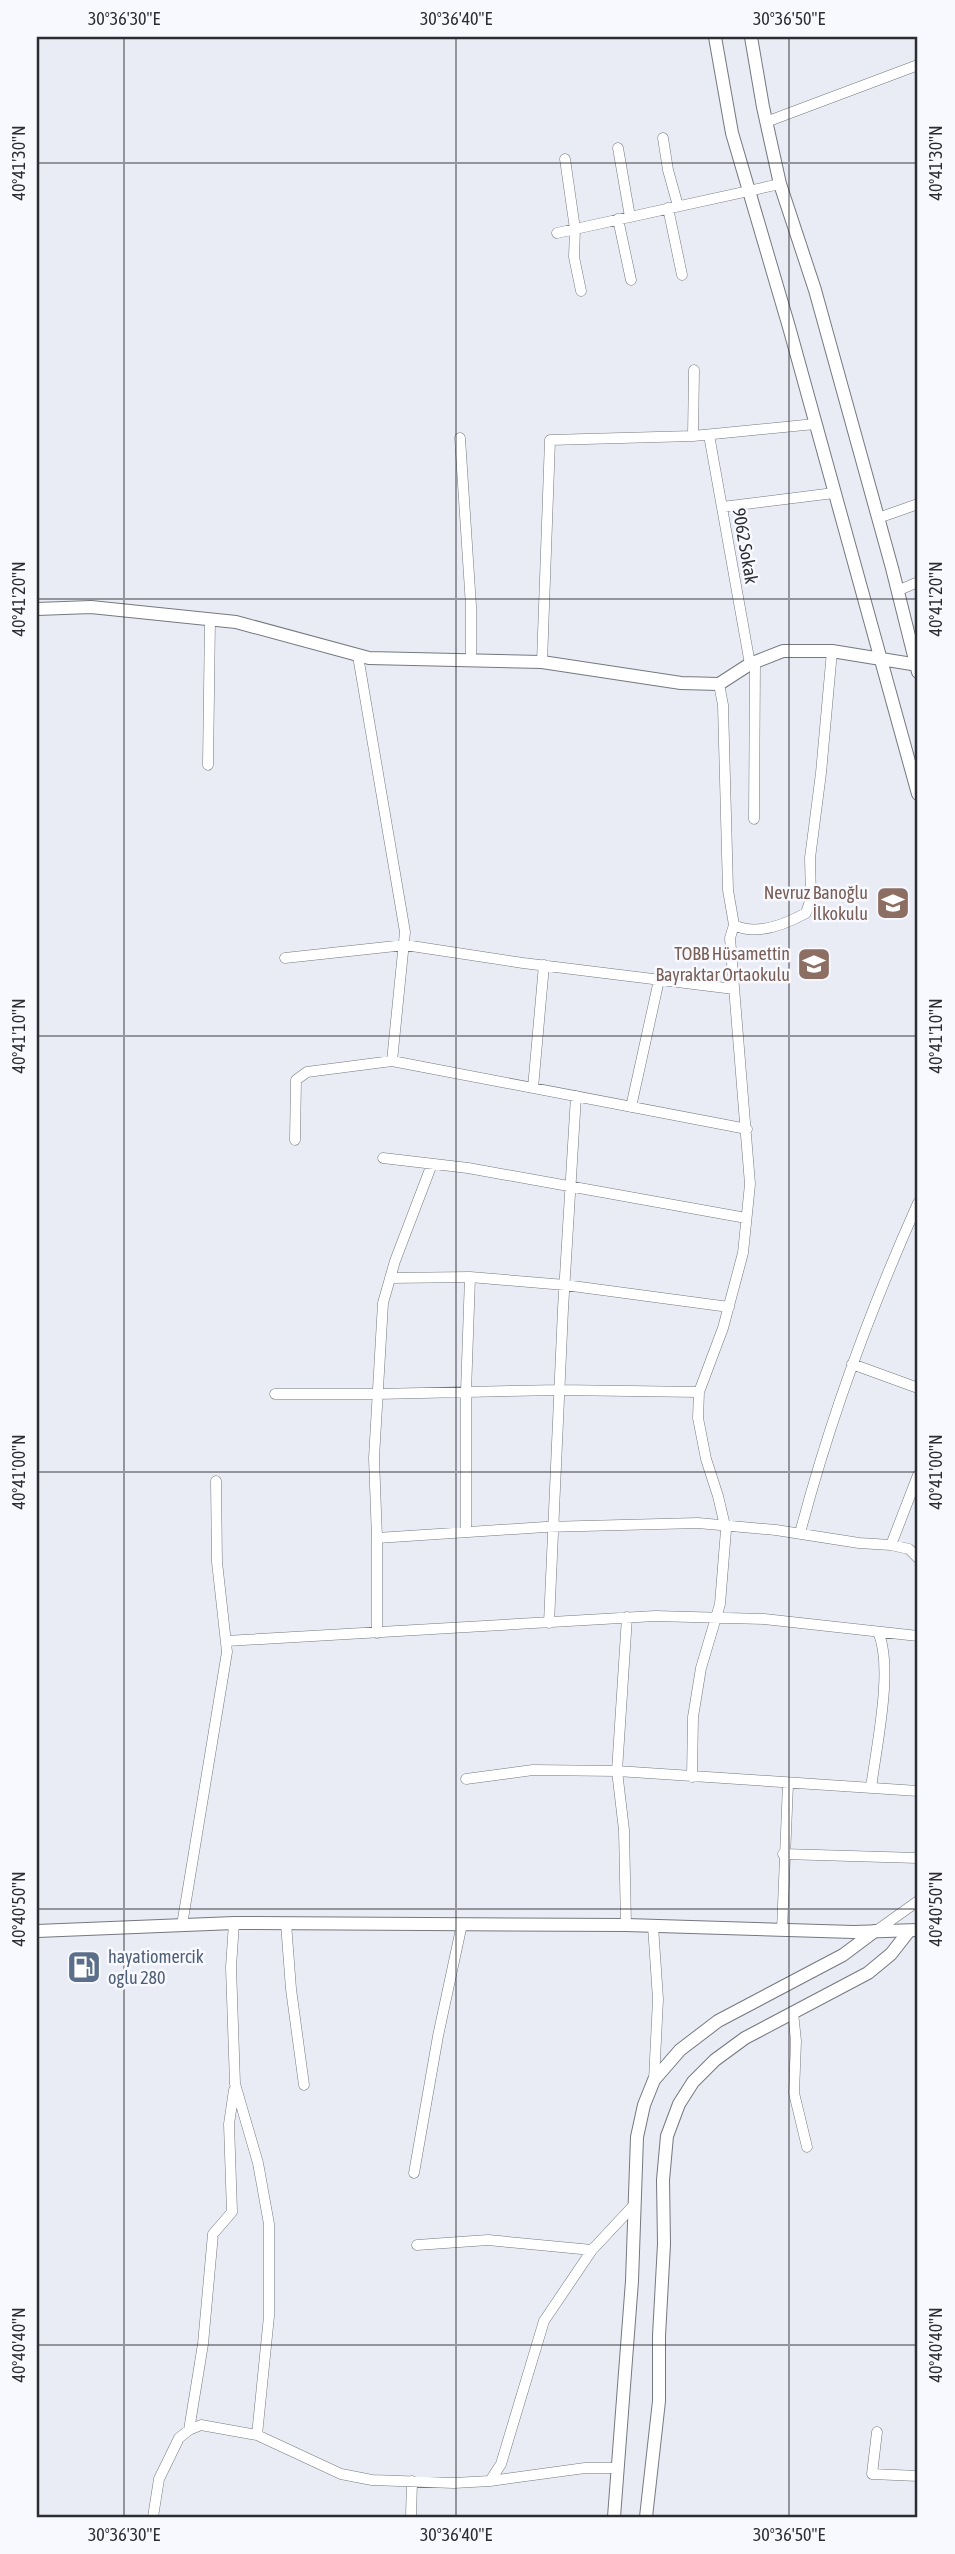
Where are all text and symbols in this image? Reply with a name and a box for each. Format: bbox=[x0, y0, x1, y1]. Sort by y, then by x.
text: 30°36'30"E bbox=[88, 8, 160, 29]
text: 30°36'40"E bbox=[420, 8, 492, 29]
text: 30°36'50"E bbox=[753, 8, 825, 29]
text: 40°41'30"N bbox=[8, 125, 29, 201]
text: 40°41'30"N bbox=[925, 125, 946, 201]
street label: 9062 Sokak bbox=[729, 506, 762, 585]
text: 40°41'20"N bbox=[8, 561, 29, 637]
text: 40°41'20"N bbox=[925, 561, 946, 637]
place label: Nevruz Banoğlu İlkokulu bbox=[764, 882, 868, 924]
school or university icon: Nevruz Banoğlu İlkokulu bbox=[874, 884, 912, 922]
place label: TOBB Hüsamettin Bayraktar Ortaokulu bbox=[655, 943, 790, 985]
school or university icon: TOBB Hüsamettin Bayraktar Ortaokulu bbox=[795, 945, 833, 983]
text: 40°41'10"N bbox=[8, 998, 29, 1074]
text: 40°41'10"N bbox=[925, 998, 946, 1074]
text: 40°41'00"N bbox=[8, 1434, 29, 1510]
text: 40°41'00"N bbox=[925, 1434, 946, 1510]
text: 40°40'50"N bbox=[8, 1871, 29, 1947]
text: 40°40'50"N bbox=[925, 1871, 946, 1947]
place label: hayatiomercik oglu 280 bbox=[108, 1946, 204, 1988]
fuel station icon: hayatiomercik oglu 280 bbox=[65, 1948, 103, 1986]
text: 40°40'40"N bbox=[8, 2307, 29, 2383]
text: 40°40'40"N bbox=[925, 2307, 946, 2383]
text: 30°36'30"E bbox=[88, 2524, 160, 2545]
text: 30°36'40"E bbox=[420, 2524, 492, 2545]
text: 30°36'50"E bbox=[753, 2524, 825, 2545]

